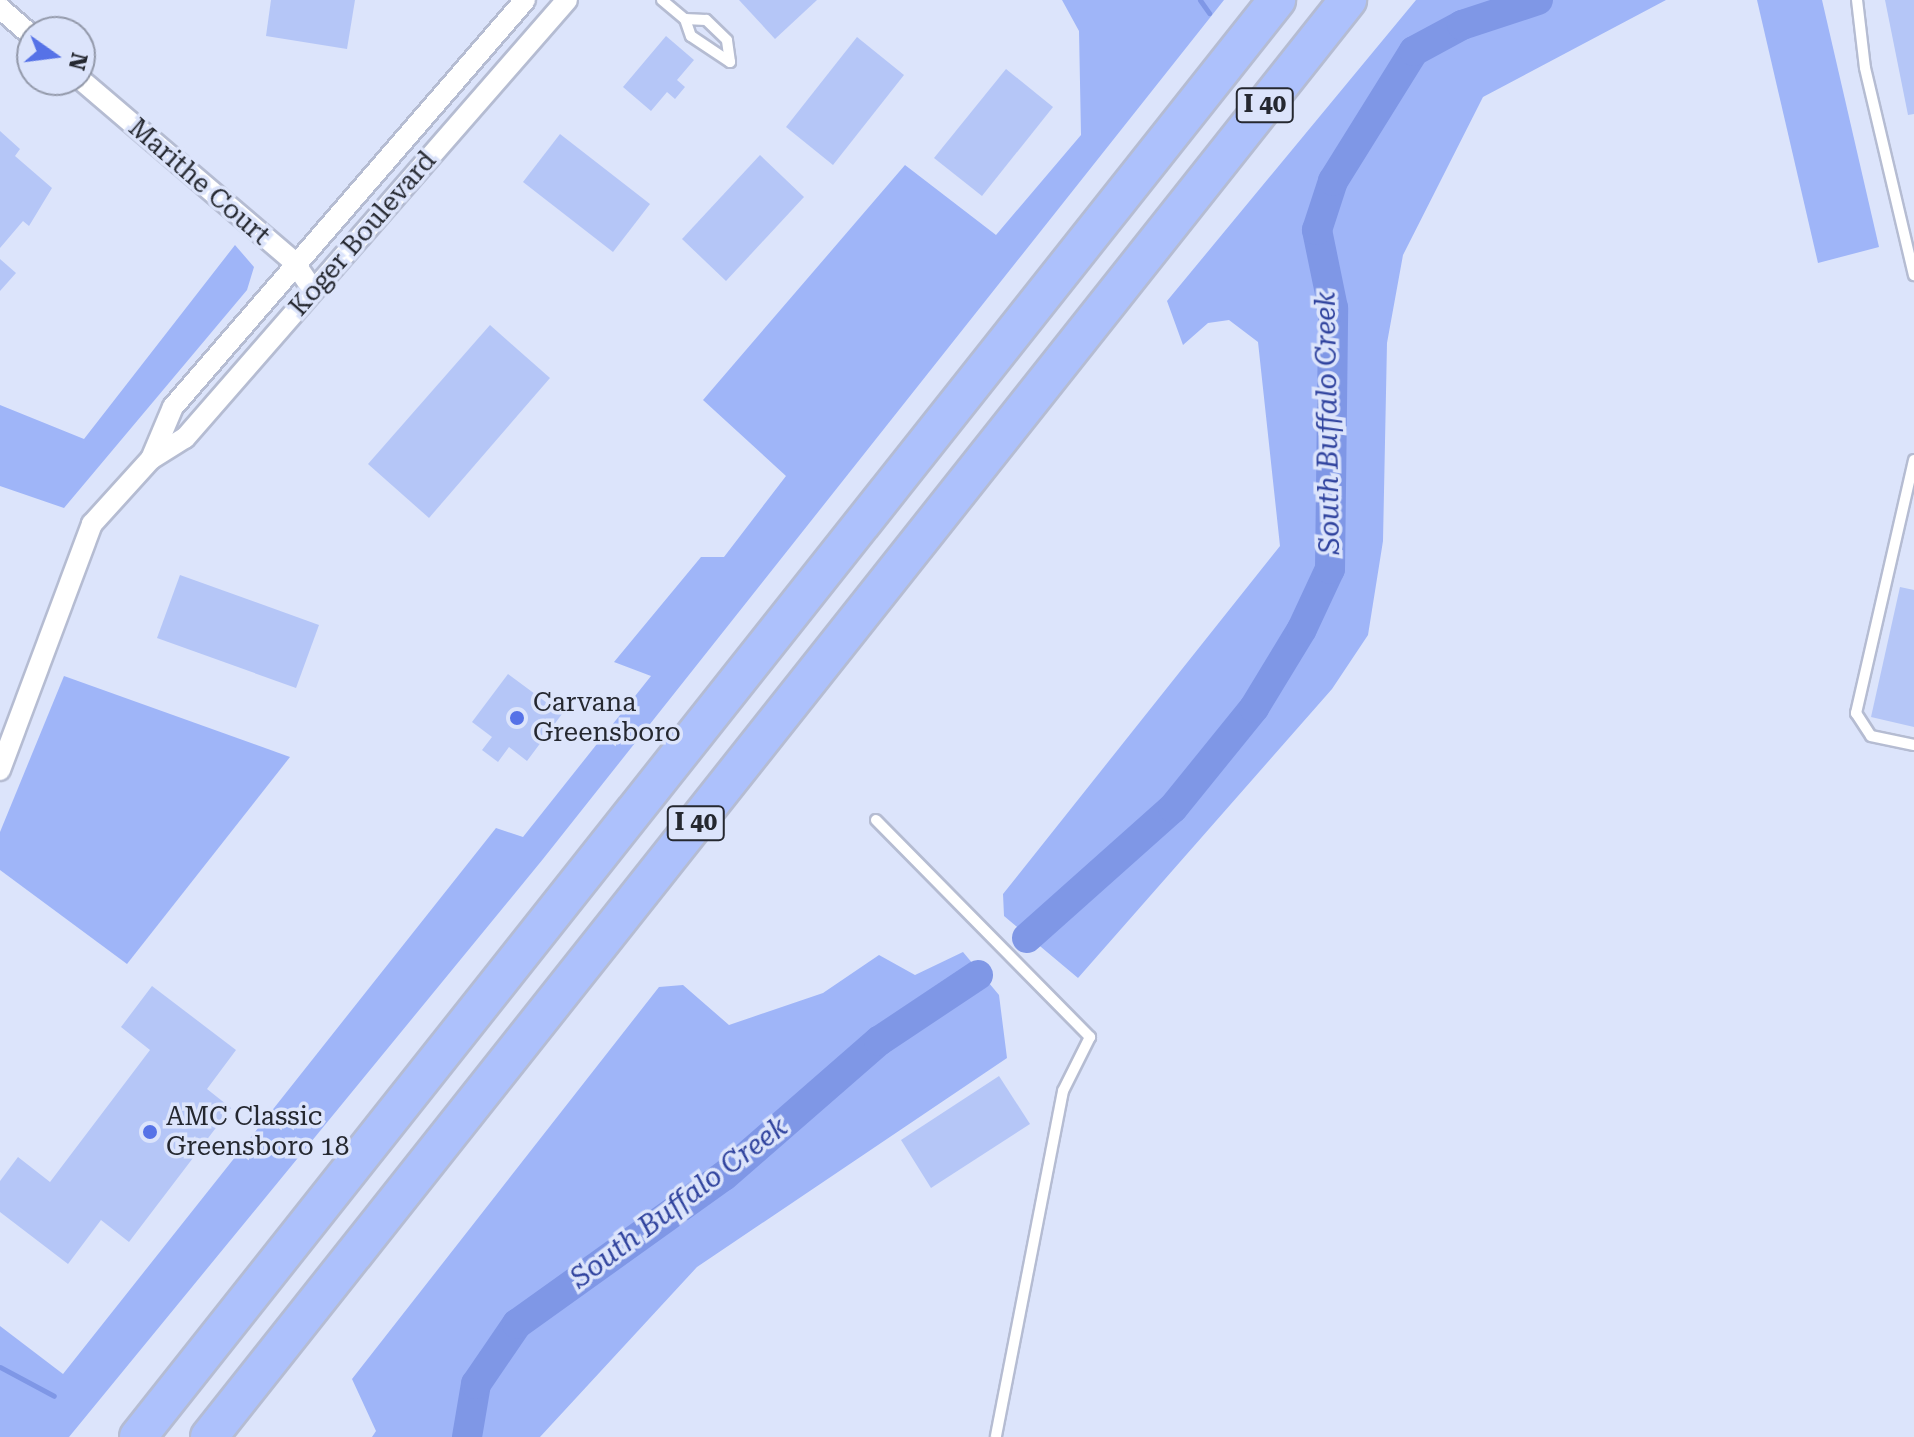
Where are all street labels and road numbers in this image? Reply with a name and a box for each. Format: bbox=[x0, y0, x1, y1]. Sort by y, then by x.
road number: I 40 bbox=[1235, 85, 1295, 125]
street label: Marithe Court bbox=[122, 112, 276, 252]
street label: Koger Boulevard bbox=[283, 146, 443, 322]
road number: I 40 bbox=[666, 803, 726, 843]

